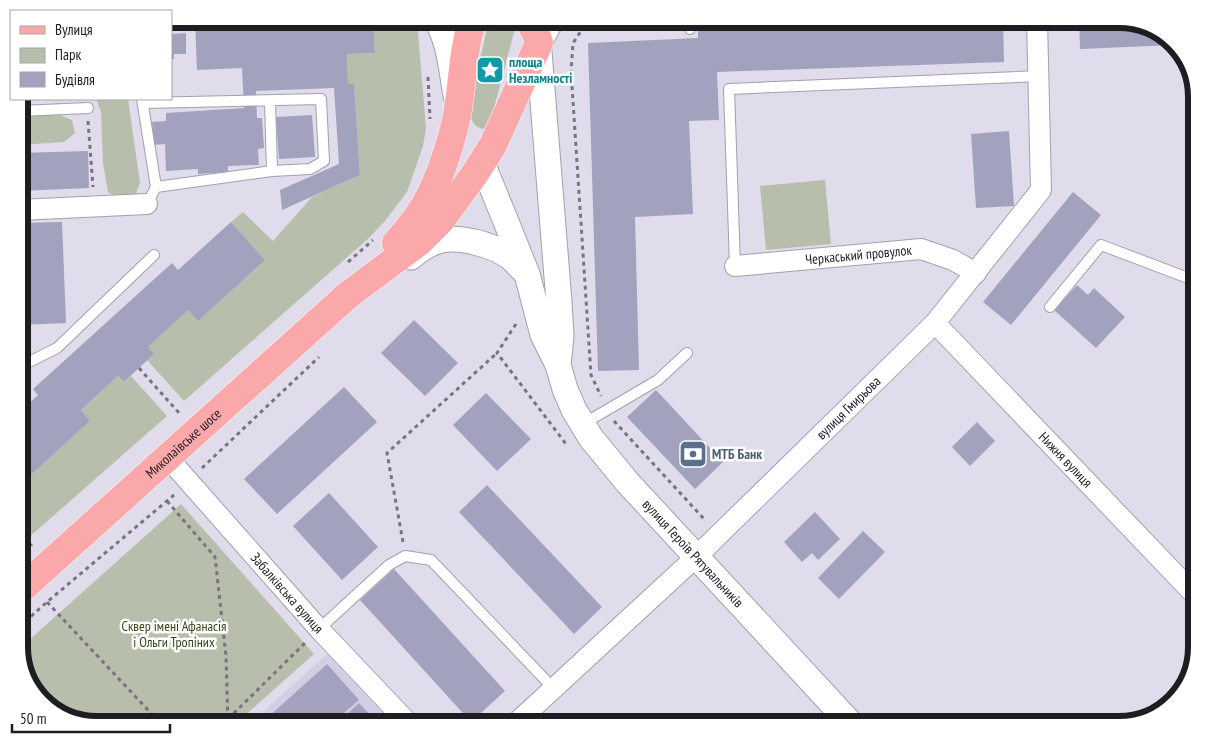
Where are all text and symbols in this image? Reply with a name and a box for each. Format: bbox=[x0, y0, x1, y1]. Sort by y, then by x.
legend bbox=[10, 10, 172, 100]
text: Вулиця bbox=[55, 20, 93, 39]
text: Парк bbox=[55, 45, 81, 64]
place label: площа Незламності bbox=[509, 53, 572, 87]
place icon: площа Незламності bbox=[475, 55, 505, 85]
text: Будівля bbox=[55, 70, 95, 89]
street label: Черкаський провулок bbox=[804, 241, 913, 269]
street label: вулиця Гмирьова bbox=[812, 372, 884, 443]
street label: Миколаївське шосе bbox=[142, 404, 225, 482]
street label: Нижня вулиця bbox=[1035, 428, 1096, 491]
bank icon: МТБ Банк bbox=[678, 439, 708, 469]
place label: МТБ Банк bbox=[712, 445, 762, 463]
street label: вулиця Героїв Рятувальників bbox=[639, 495, 748, 611]
street label: Забалківська вулиця bbox=[247, 549, 327, 637]
park label: Сквер імені Афанасія і Ольги Тропіних bbox=[121, 617, 227, 651]
scale bar bbox=[12, 702, 170, 734]
text: 50 m bbox=[20, 709, 46, 728]

